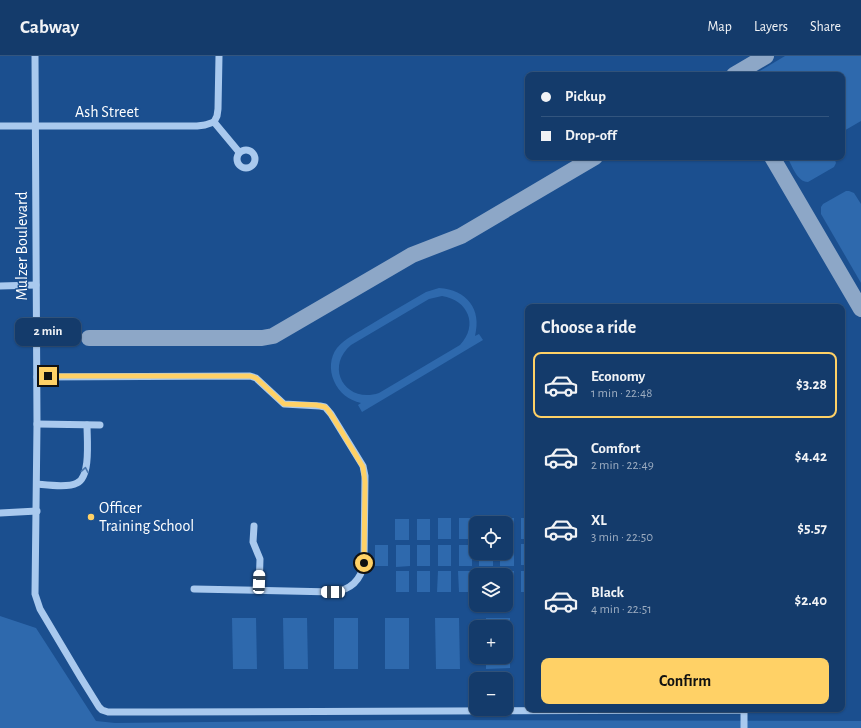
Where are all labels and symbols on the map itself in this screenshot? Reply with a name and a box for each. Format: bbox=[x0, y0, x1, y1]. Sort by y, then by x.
street label: Ash Street bbox=[75, 104, 139, 120]
street label: Mulzer Boulevard bbox=[14, 192, 30, 300]
callout: 2 min bbox=[15, 318, 81, 346]
route end bbox=[39, 367, 57, 385]
one-way arrow bbox=[80, 467, 89, 473]
place label: Officer Training School bbox=[99, 500, 194, 534]
marker: Officer Training School bbox=[86, 512, 96, 522]
route start bbox=[355, 554, 373, 572]
car bbox=[253, 570, 265, 594]
car bbox=[321, 586, 345, 598]

